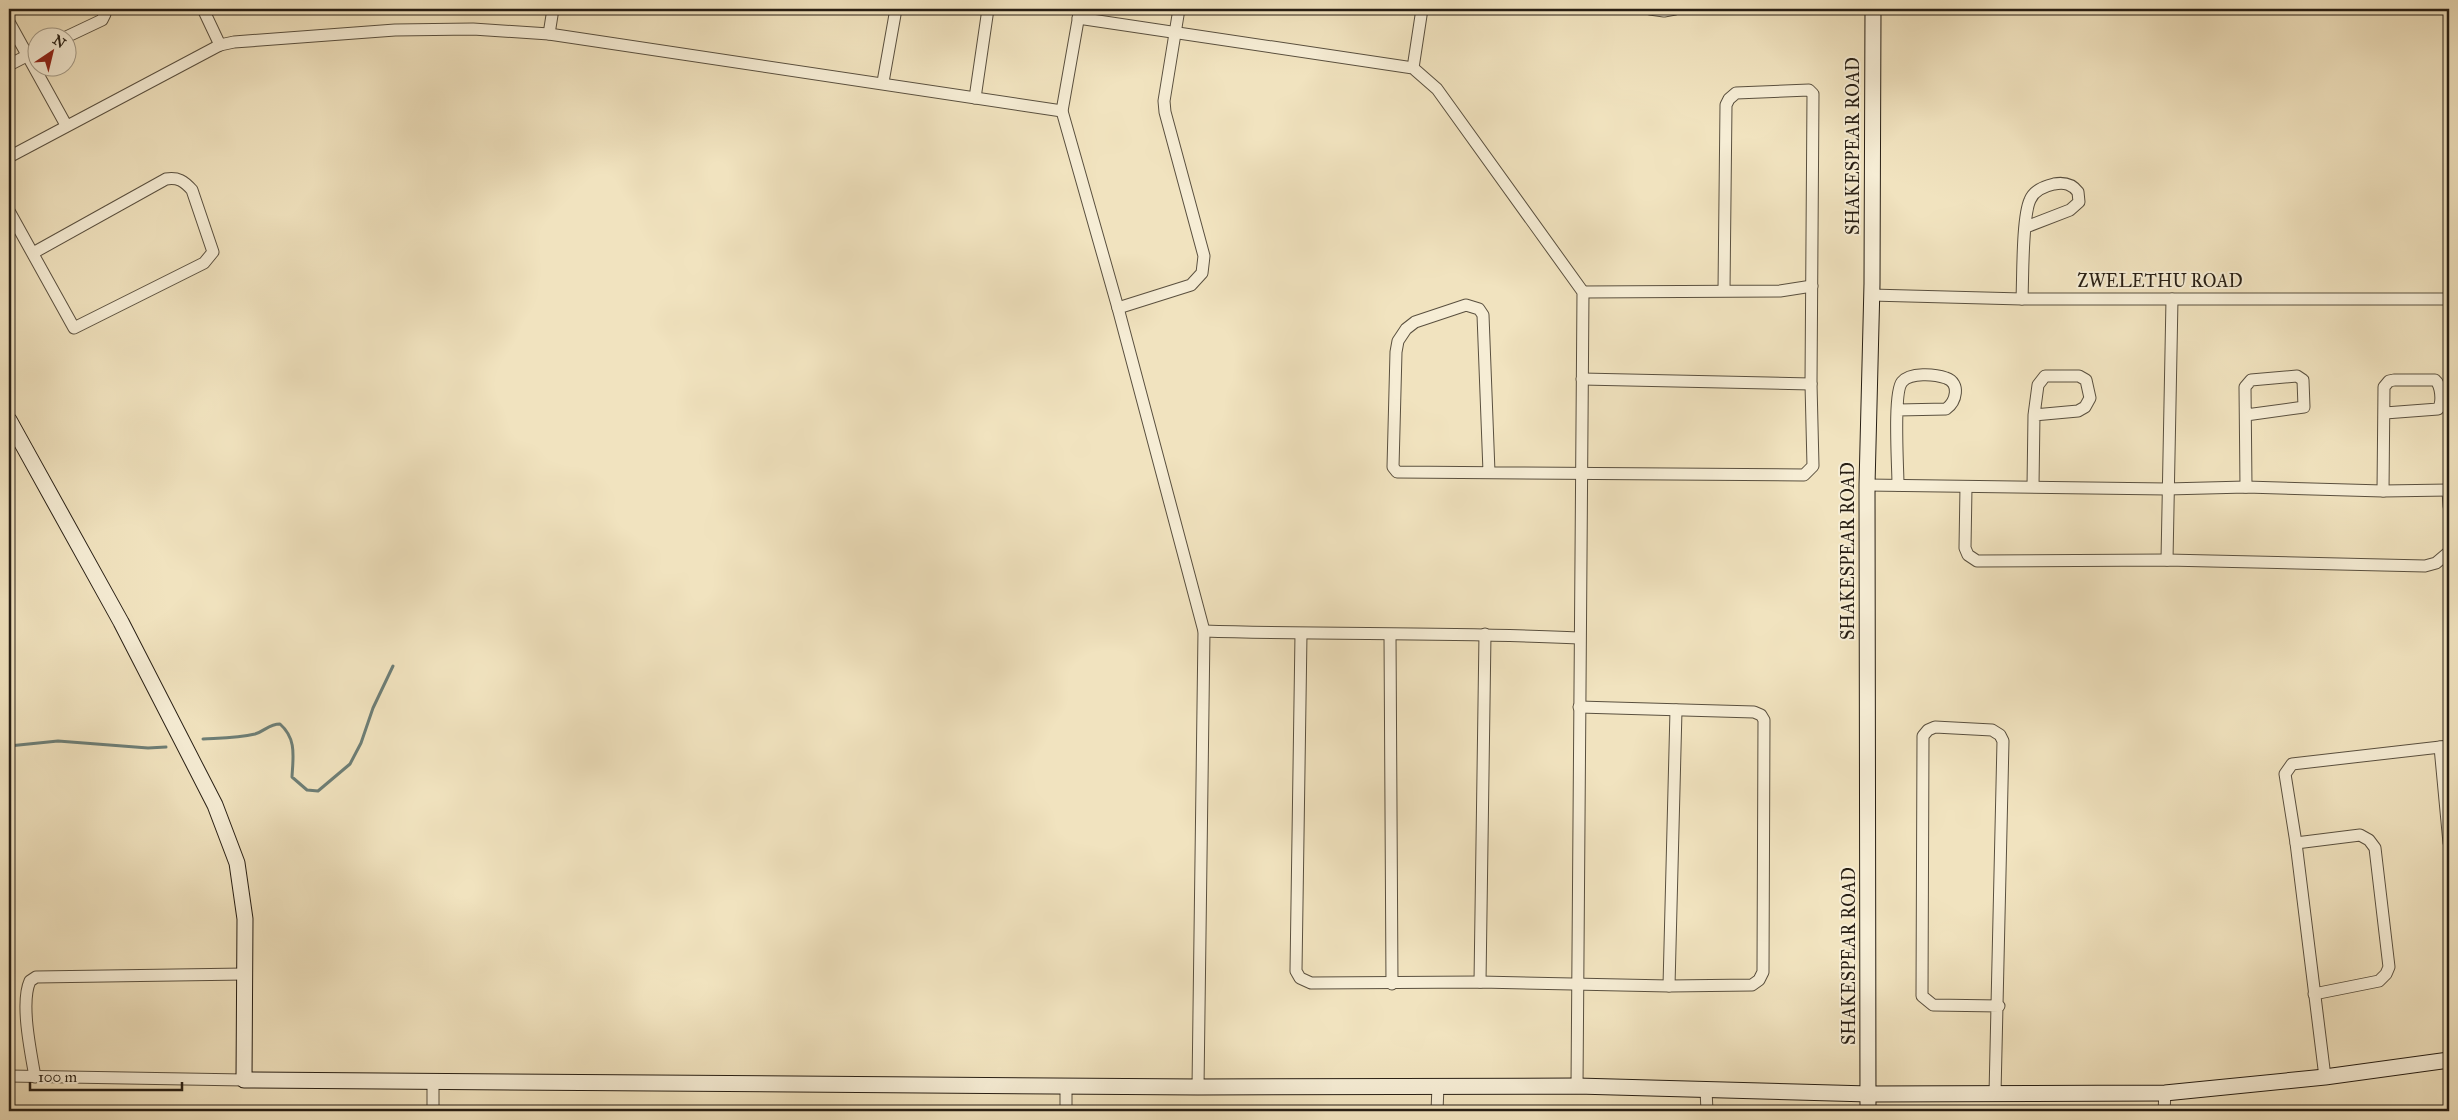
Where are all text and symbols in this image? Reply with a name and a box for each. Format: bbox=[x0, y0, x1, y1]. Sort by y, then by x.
north arrow bbox=[28, 28, 78, 78]
text: N bbox=[49, 31, 69, 52]
street label: SHAKESPEAR ROAD bbox=[1842, 57, 1864, 235]
street label: ZWELETHU ROAD bbox=[2077, 270, 2243, 292]
street label: SHAKESPEAR ROAD bbox=[1837, 462, 1859, 640]
street label: SHAKESPEAR ROAD bbox=[1838, 867, 1860, 1045]
scale bar bbox=[30, 1060, 182, 1092]
text: 100 m bbox=[38, 1068, 78, 1086]

